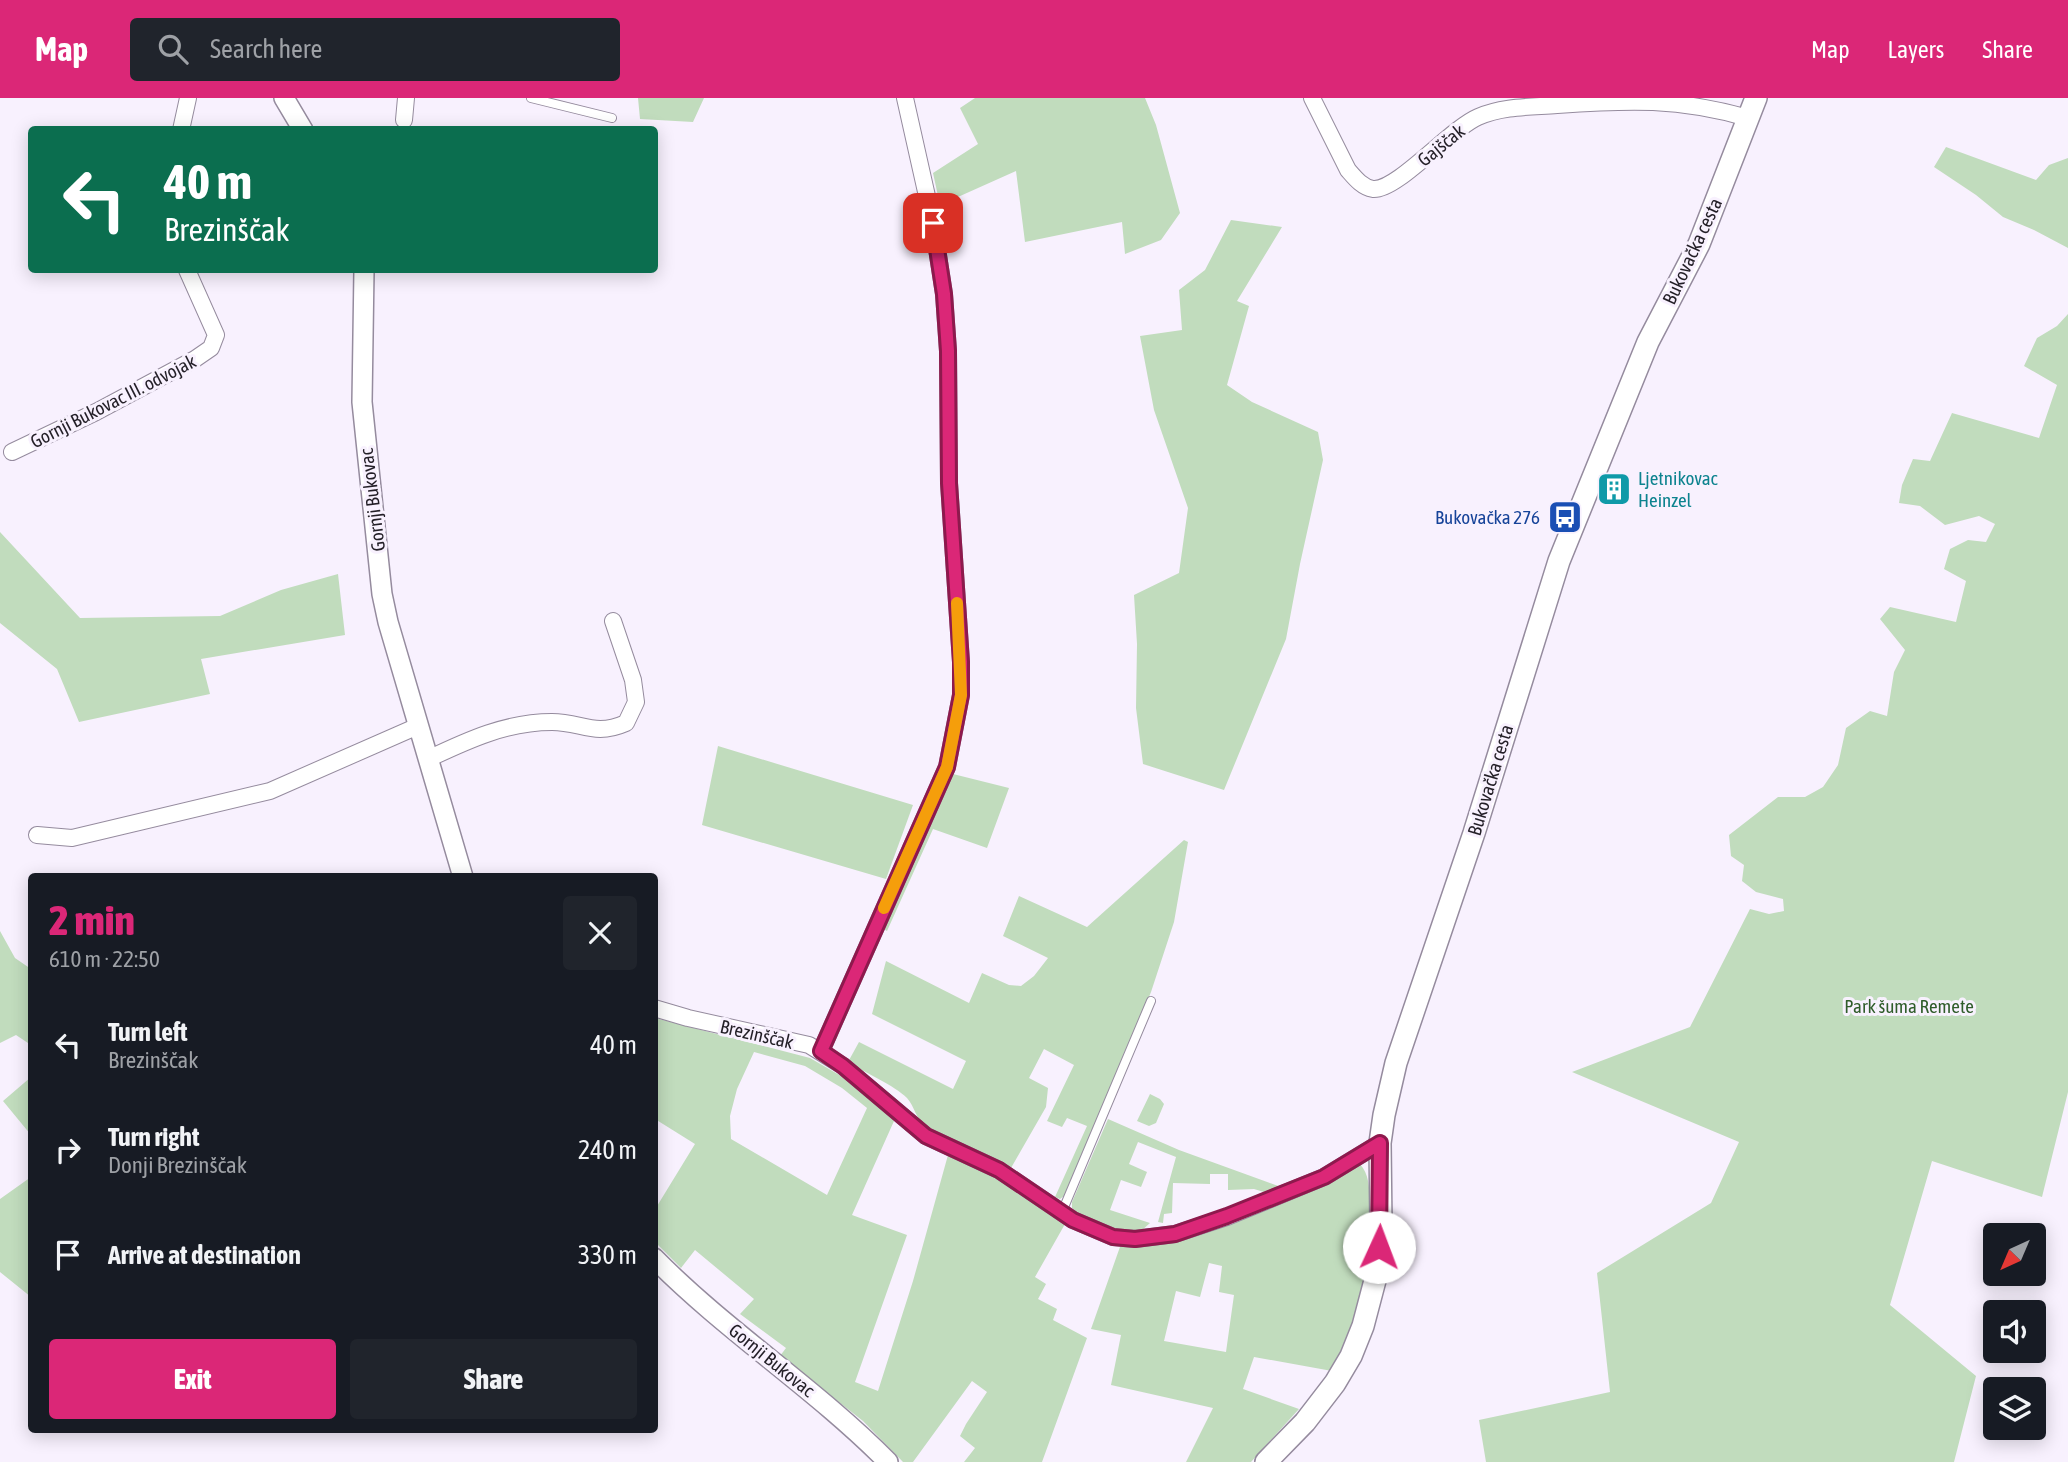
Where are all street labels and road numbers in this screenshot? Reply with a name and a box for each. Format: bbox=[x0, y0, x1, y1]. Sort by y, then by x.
street label: Gajščak bbox=[1413, 119, 1469, 171]
street label: Bukovačka cesta bbox=[1658, 194, 1726, 308]
street label: Gornji Bukovac III. odvojak bbox=[27, 349, 200, 452]
street label: Gornji Bukovac bbox=[355, 446, 389, 553]
street label: Bukovačka cesta bbox=[1463, 722, 1517, 838]
street label: Brezinščak bbox=[718, 1015, 796, 1053]
street label: Gornji Bukovac bbox=[725, 1319, 820, 1402]

